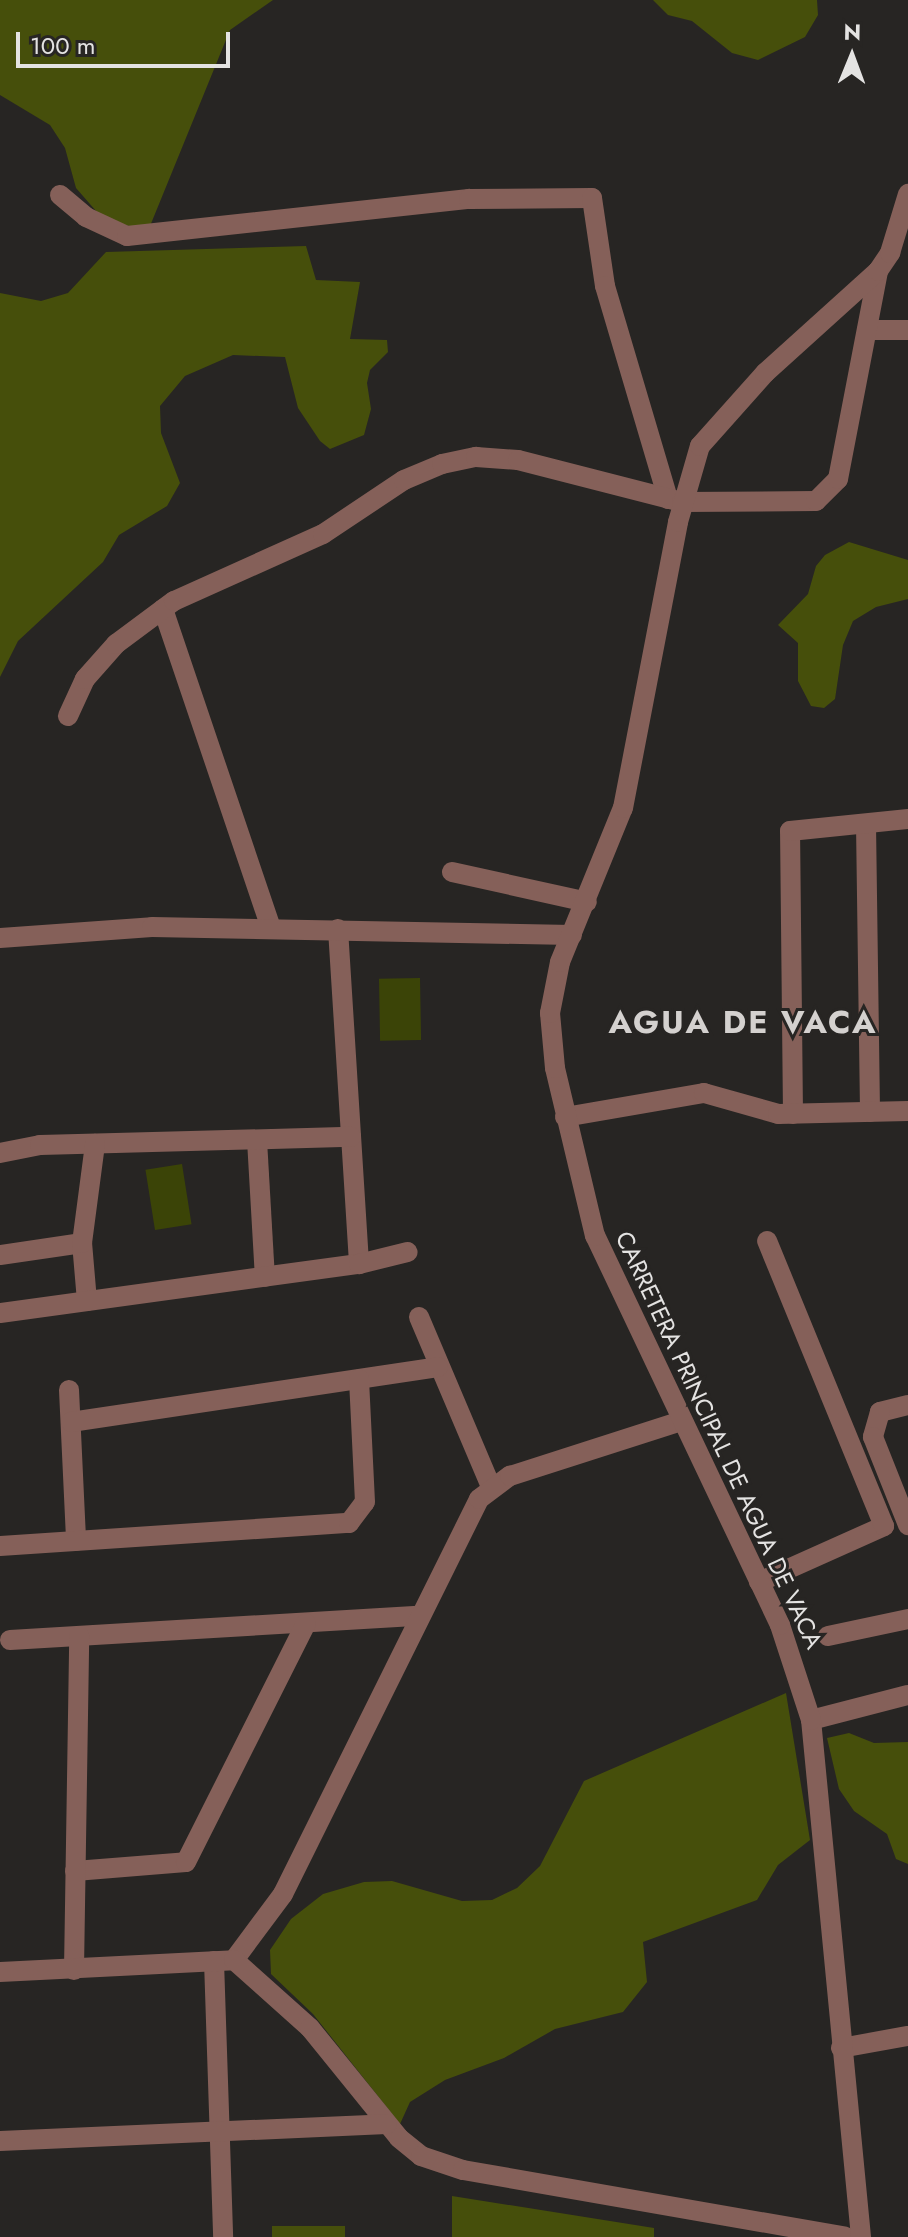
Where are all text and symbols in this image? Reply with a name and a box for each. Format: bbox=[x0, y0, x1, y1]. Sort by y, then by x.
scale bar bbox=[20, 16, 234, 66]
north arrow bbox=[812, 16, 892, 96]
text: N bbox=[843, 16, 861, 48]
text: 100 m bbox=[30, 28, 96, 63]
district label: AGUA DE VACA bbox=[609, 1003, 877, 1041]
street label: CARRETERA PRINCIPAL DE AGUA DE VACA bbox=[609, 1227, 829, 1653]

